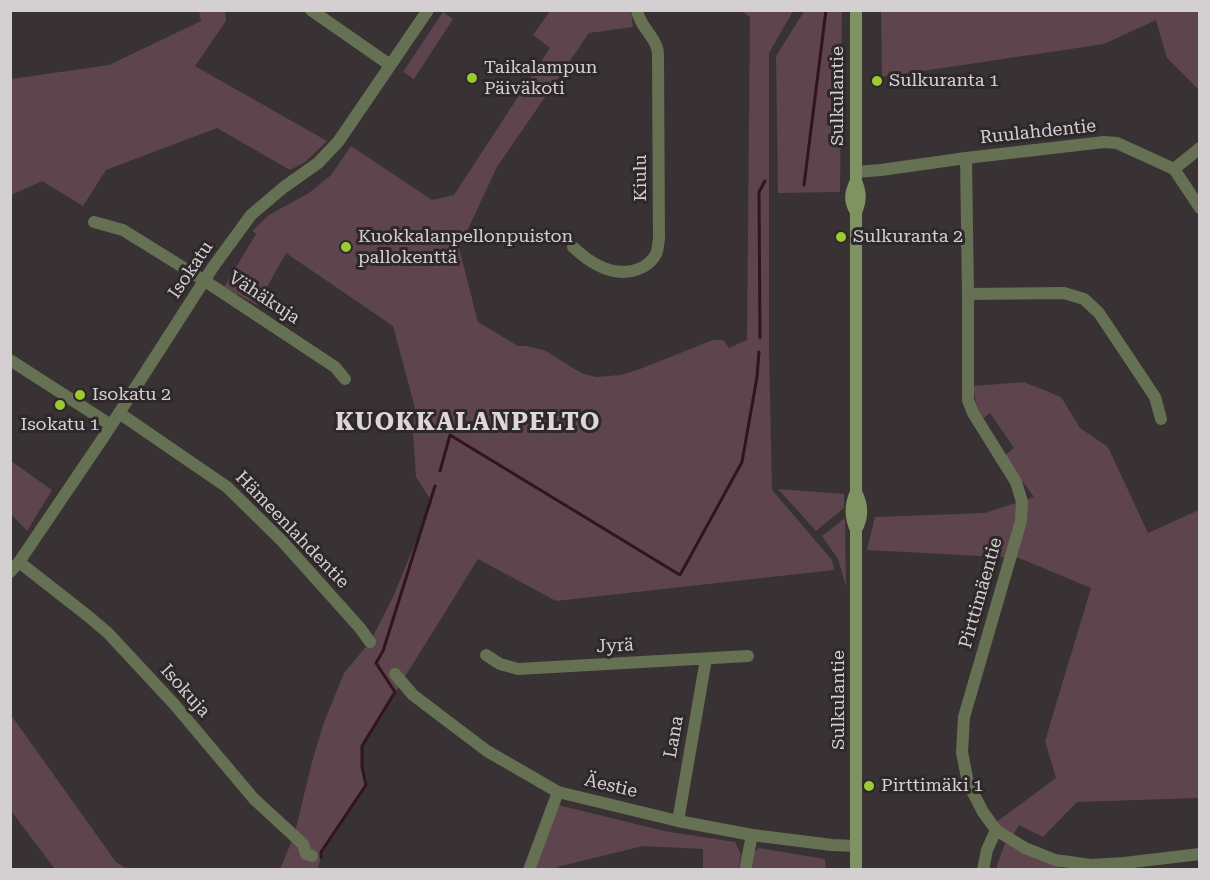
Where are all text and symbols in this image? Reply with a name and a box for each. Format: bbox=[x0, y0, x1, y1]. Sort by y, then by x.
street label: Sulkulantie bbox=[827, 46, 849, 146]
place label: Taikalampun Päiväkoti bbox=[484, 57, 597, 100]
place label: Sulkuranta 1 bbox=[889, 70, 999, 92]
marker: Taikalampun Päiväkoti bbox=[465, 71, 479, 85]
marker: Sulkuranta 1 bbox=[870, 74, 884, 88]
street label: Ruulahdentie bbox=[979, 115, 1097, 149]
street label: Kiulu bbox=[630, 155, 652, 201]
place label: Kuokkalanpellonpuiston pallokenttä bbox=[358, 226, 573, 268]
place label: Sulkuranta 2 bbox=[853, 226, 963, 248]
marker: Sulkuranta 2 bbox=[834, 230, 848, 244]
street label: Isokatu bbox=[164, 237, 218, 303]
marker: Kuokkalanpellonpuiston pallokenttä bbox=[339, 240, 353, 254]
street label: Vähäkuja bbox=[224, 267, 304, 329]
place label: Isokatu 2 bbox=[92, 384, 171, 406]
marker: Isokatu 2 bbox=[73, 388, 87, 402]
marker: Isokatu 1 bbox=[53, 398, 67, 412]
district label: KUOKKALANPELTO bbox=[335, 409, 601, 437]
place label: Isokatu 1 bbox=[20, 414, 100, 436]
street label: Hämeenlahdentie bbox=[231, 467, 353, 593]
street label: Pirttimäentie bbox=[955, 535, 1007, 651]
street label: Jyrä bbox=[596, 634, 634, 658]
street label: Sulkulantie bbox=[828, 650, 850, 750]
street label: Isokuja bbox=[156, 660, 214, 722]
street label: Lana bbox=[660, 714, 688, 760]
street label: Äestie bbox=[583, 769, 639, 803]
place label: Pirttimäki 1 bbox=[881, 775, 983, 797]
marker: Pirttimäki 1 bbox=[862, 779, 876, 793]

